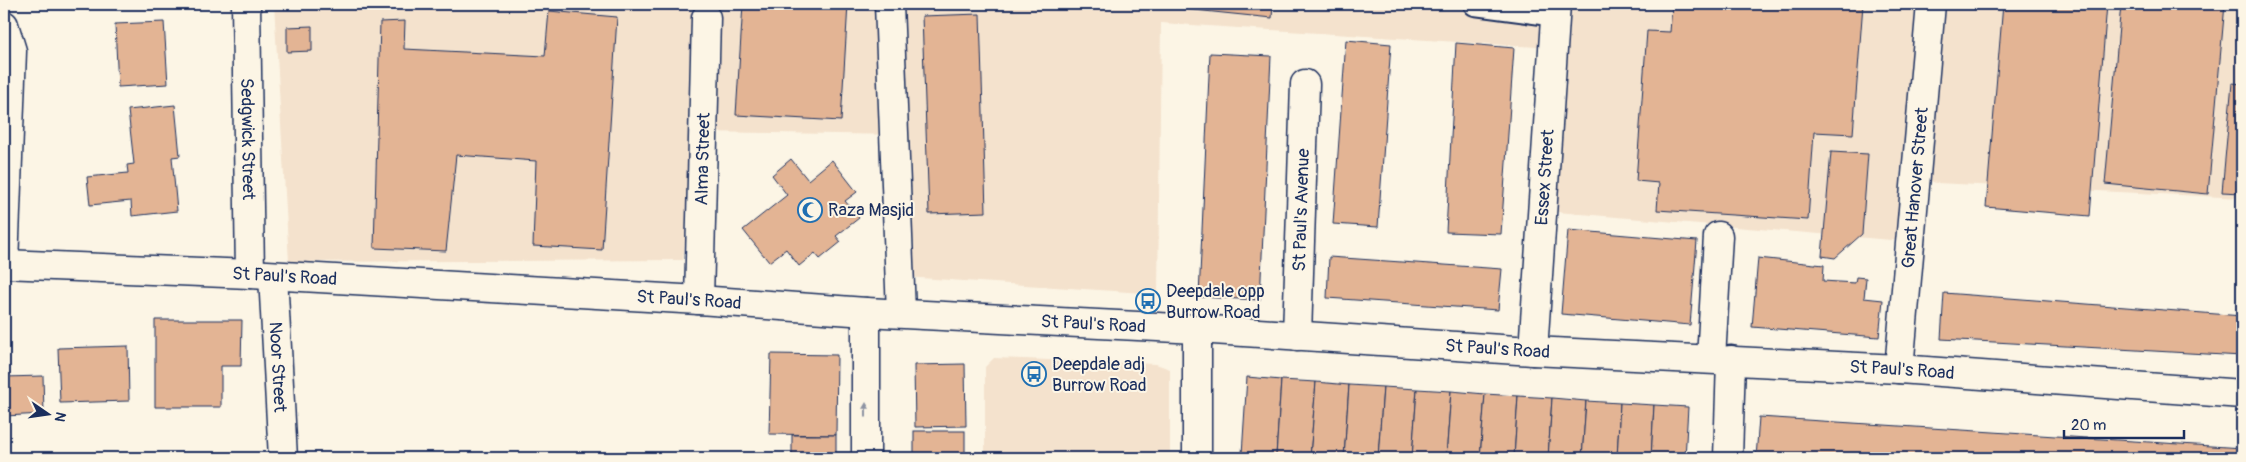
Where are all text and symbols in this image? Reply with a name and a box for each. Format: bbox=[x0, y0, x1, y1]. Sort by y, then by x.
street label: Sedgwick Street bbox=[235, 78, 260, 201]
street label: Great Hanover Street bbox=[1897, 106, 1934, 269]
street label: Alma Street bbox=[690, 111, 716, 206]
street label: Essex Street bbox=[1530, 128, 1560, 226]
street label: St Paul's Avenue bbox=[1288, 148, 1315, 272]
mosque icon: Raza Masjid bbox=[797, 197, 823, 223]
place label: Raza Masjid bbox=[828, 199, 914, 222]
street label: St Paul's Road bbox=[232, 262, 338, 291]
place label: Deepdale opp Burrow Road bbox=[1166, 280, 1265, 324]
street label: St Paul's Road bbox=[636, 285, 742, 315]
bus stop icon: Deepdale opp Burrow Road bbox=[1135, 288, 1161, 314]
street label: St Paul's Road bbox=[1040, 310, 1146, 338]
street label: Noor Street bbox=[264, 321, 292, 414]
street label: St Paul's Road bbox=[1444, 334, 1551, 364]
place label: Deepdale adj Burrow Road bbox=[1052, 353, 1147, 397]
street label: St Paul's Road bbox=[1849, 356, 1955, 385]
bus stop icon: Deepdale adj Burrow Road bbox=[1021, 361, 1047, 387]
north arrow bbox=[22, 390, 72, 440]
one-way arrow bbox=[862, 401, 870, 417]
scale bar bbox=[2064, 407, 2184, 439]
text: N bbox=[51, 410, 70, 423]
text: 20 m bbox=[2071, 416, 2106, 435]

